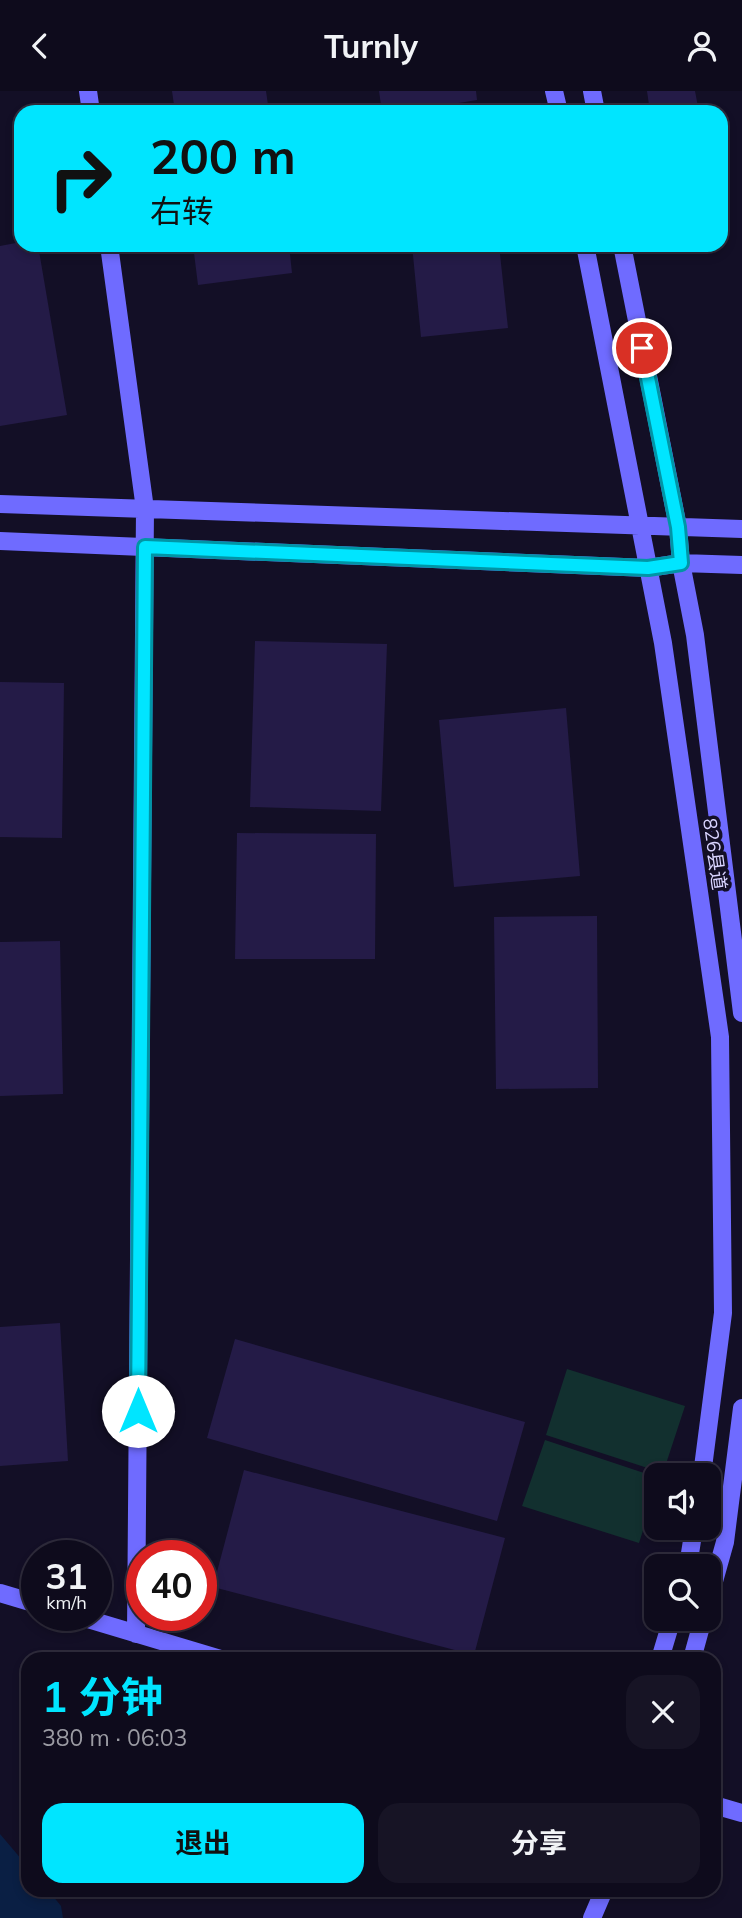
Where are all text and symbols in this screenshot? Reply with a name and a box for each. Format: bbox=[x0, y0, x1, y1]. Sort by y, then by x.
text: Turnly bbox=[324, 26, 418, 66]
icon: back bbox=[21, 27, 59, 65]
icon: person bbox=[683, 27, 721, 65]
text: 200 m bbox=[150, 125, 296, 186]
icon: right bbox=[35, 133, 126, 224]
text: 右转 bbox=[150, 191, 214, 231]
pin bbox=[612, 318, 672, 378]
icon: arrive bbox=[623, 329, 661, 367]
street label: 826县道 bbox=[698, 817, 732, 891]
position arrow bbox=[101, 1374, 175, 1448]
map controls bbox=[644, 1463, 721, 1631]
button: sound bbox=[644, 1463, 721, 1540]
speed limit sign: 40 bbox=[126, 1540, 217, 1631]
text: 31 bbox=[45, 1554, 88, 1598]
button: search bbox=[644, 1554, 721, 1631]
text: km/h bbox=[46, 1591, 87, 1614]
text: 1 分钟 bbox=[42, 1670, 163, 1723]
button: close bbox=[626, 1675, 700, 1749]
text: 380 m · 06:03 bbox=[42, 1723, 187, 1752]
button: 退出 bbox=[42, 1803, 364, 1883]
button: 分享 bbox=[378, 1803, 700, 1883]

